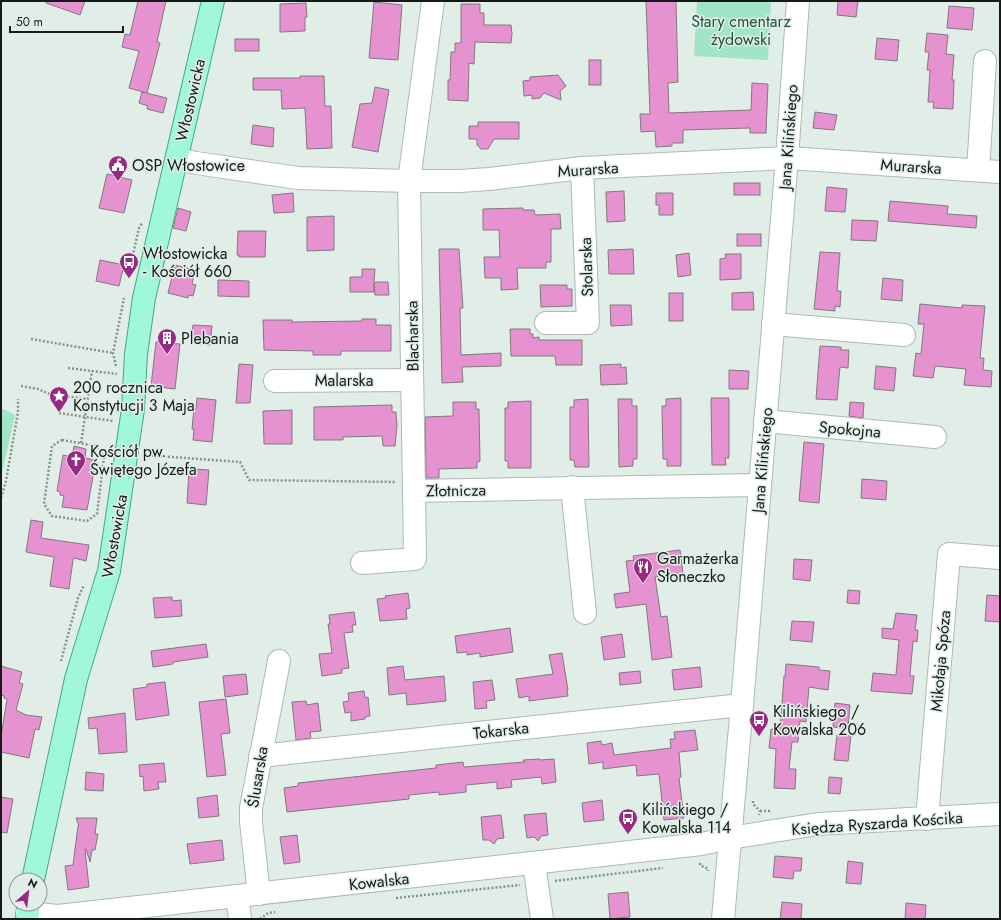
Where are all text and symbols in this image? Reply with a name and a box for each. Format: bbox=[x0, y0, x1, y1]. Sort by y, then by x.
scale bar bbox=[10, 8, 123, 34]
park label: Stary cmentarz żydowski bbox=[691, 10, 792, 51]
text: 50 m bbox=[16, 13, 43, 31]
street label: Włostowicka bbox=[170, 56, 211, 144]
street label: Jana Kilińskiego bbox=[773, 83, 804, 193]
street label: Murarska bbox=[880, 153, 942, 180]
public building icon: OSP Włostowice bbox=[107, 154, 129, 182]
place label: OSP Włostowice bbox=[132, 154, 245, 177]
street label: Murarska bbox=[557, 156, 619, 183]
street label: Stolarska bbox=[574, 237, 599, 297]
place label: Włostowicka - Kościół 660 bbox=[143, 242, 232, 283]
bus stop icon: Włostowicka - Kościół 660 bbox=[118, 251, 140, 279]
street label: Blacharska bbox=[400, 300, 425, 372]
building icon: Plebania bbox=[156, 327, 178, 355]
place label: Plebania bbox=[181, 327, 239, 350]
street label: Malarska bbox=[315, 369, 373, 392]
place label: 200 rocznica Konstytucji 3 Maja bbox=[73, 376, 195, 417]
place icon: 200 rocznica Konstytucji 3 Maja bbox=[48, 385, 70, 413]
street label: Jana Kilińskiego bbox=[746, 406, 779, 516]
street label: Spokojna bbox=[818, 415, 882, 444]
place label: Kościół pw. Świętego Józefa bbox=[90, 440, 197, 481]
church icon: Kościół pw. Świętego Józefa bbox=[65, 449, 87, 477]
street label: Złotnicza bbox=[426, 478, 486, 503]
street label: Włostowicka bbox=[96, 492, 133, 580]
place label: Garmażerka Słoneczko bbox=[657, 547, 739, 588]
restaurant icon: Garmażerka Słoneczko bbox=[632, 556, 654, 584]
street label: Mikołaja Spóza bbox=[925, 609, 956, 713]
place label: Kilińskiego / Kowalska 206 bbox=[773, 700, 866, 741]
bus stop icon: Kilińskiego / Kowalska 206 bbox=[748, 709, 770, 737]
street label: Tokarska bbox=[472, 716, 530, 745]
street label: Ślusarska bbox=[241, 745, 274, 809]
place label: Kilińskiego / Kowalska 114 bbox=[642, 798, 731, 839]
street label: Księdza Ryszarda Kościka bbox=[791, 806, 964, 841]
bus stop icon: Kilińskiego / Kowalska 114 bbox=[617, 807, 639, 835]
street label: Kowalska bbox=[348, 867, 410, 896]
north arrow bbox=[8, 872, 48, 912]
text: N bbox=[25, 874, 40, 892]

